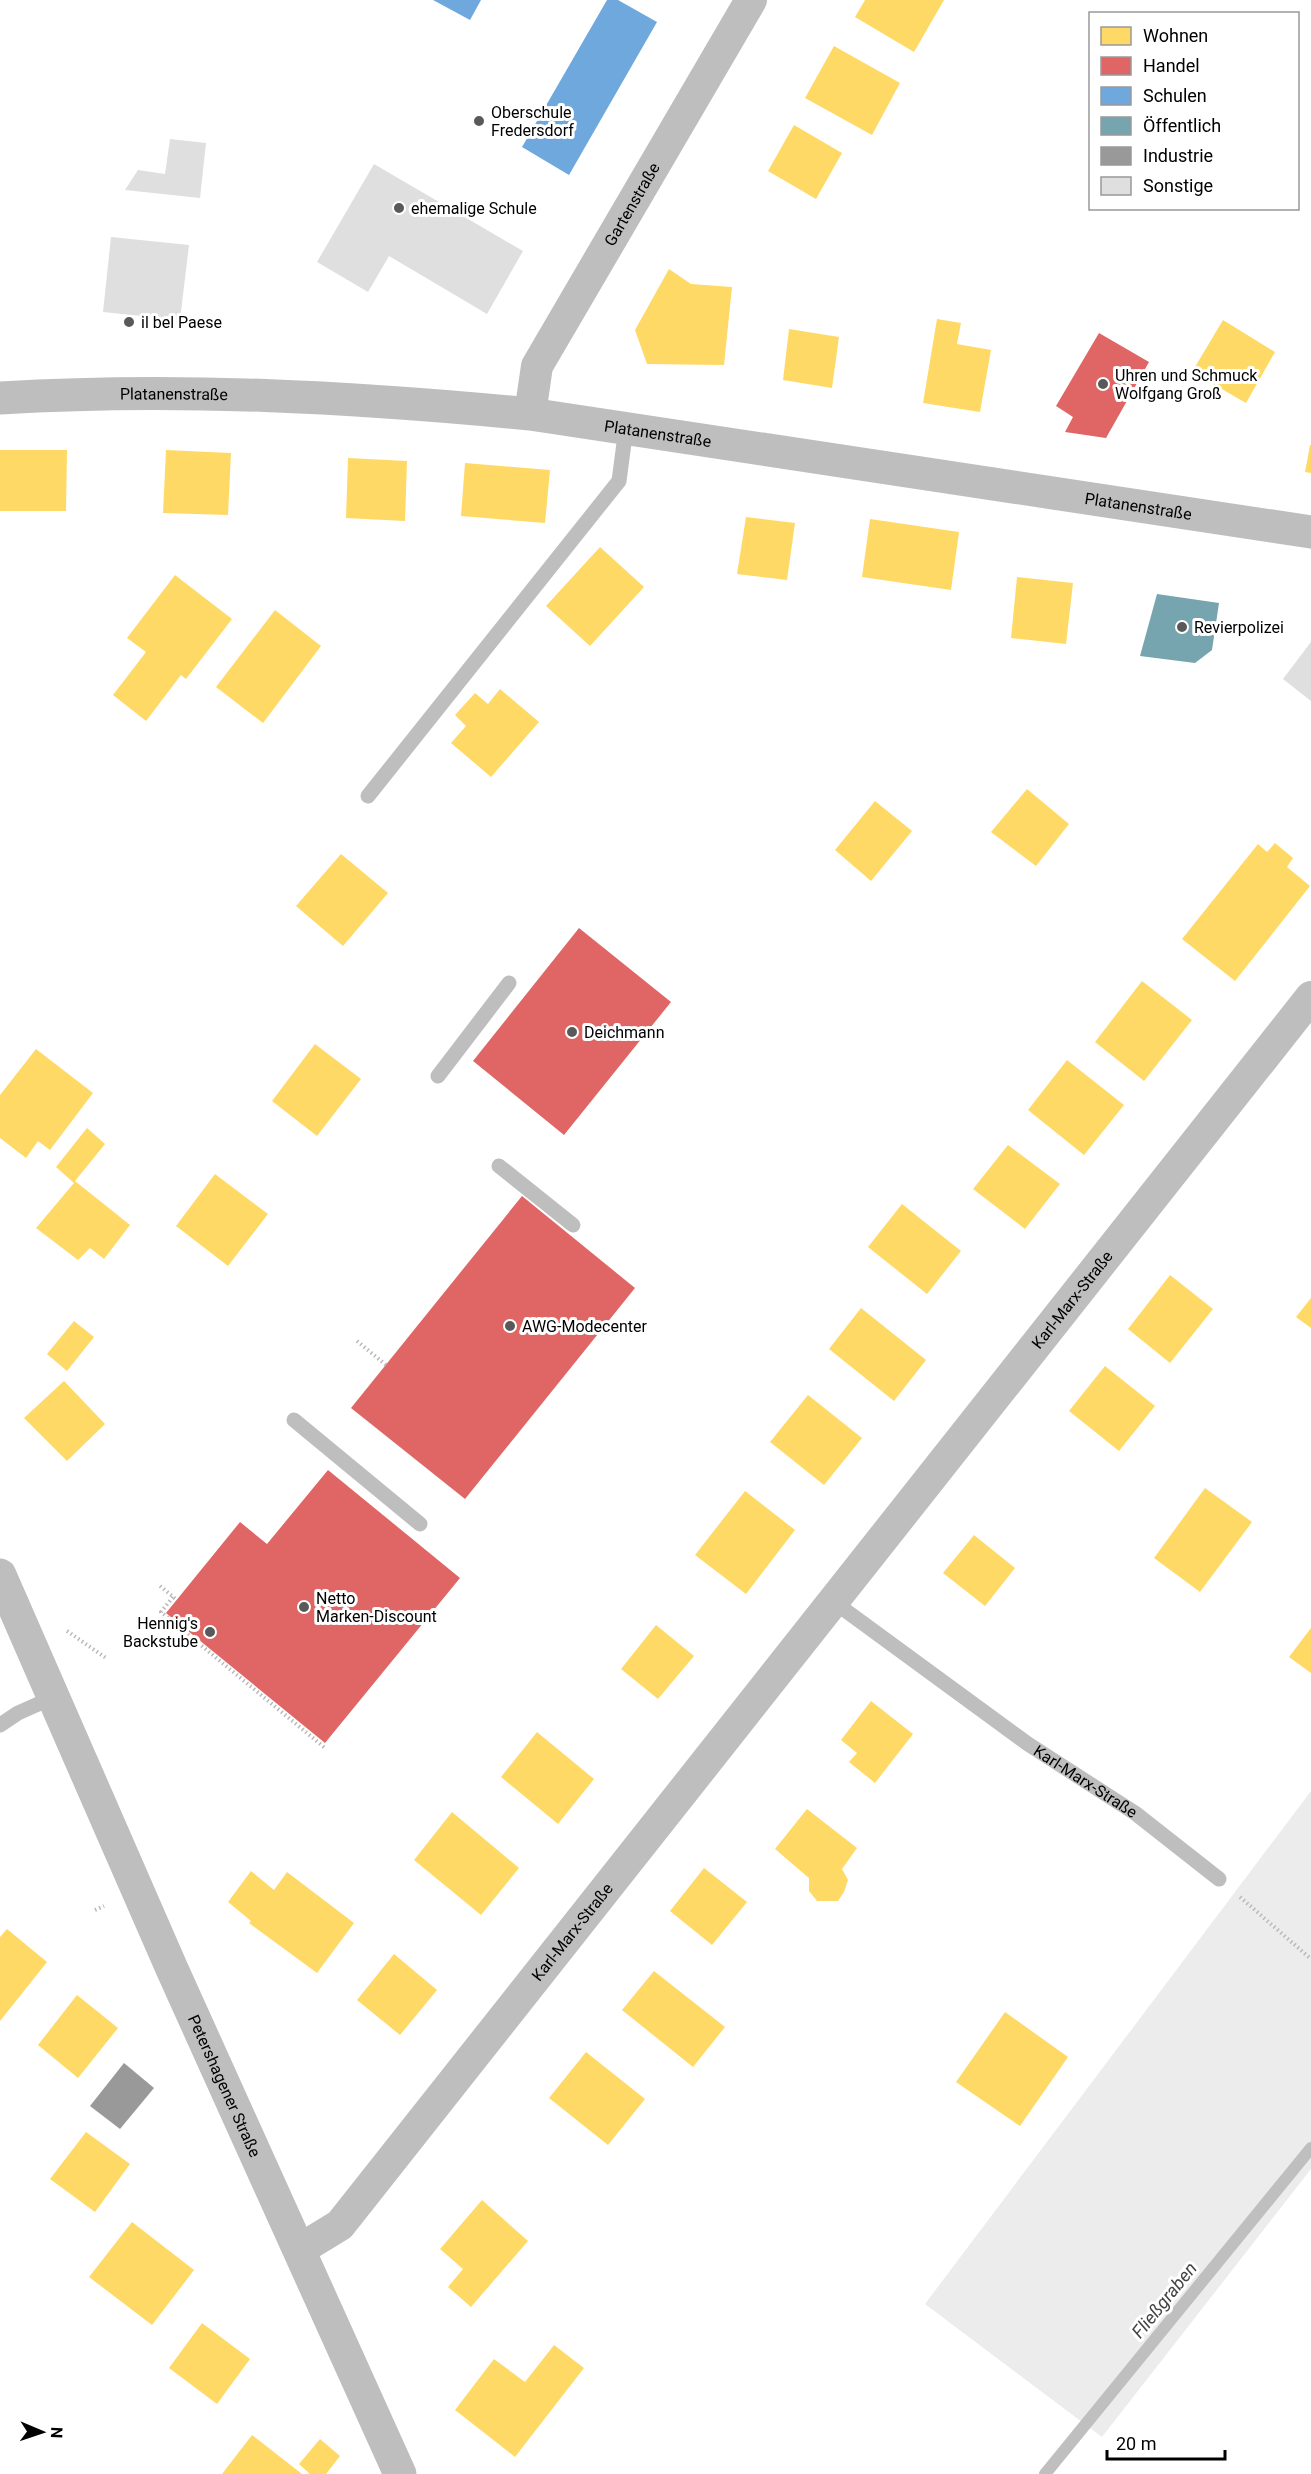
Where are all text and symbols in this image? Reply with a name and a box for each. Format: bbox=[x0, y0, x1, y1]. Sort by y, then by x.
legend bbox=[1089, 12, 1299, 210]
text: Wohnen bbox=[1143, 25, 1208, 46]
text: Handel bbox=[1143, 55, 1200, 76]
text: Schulen bbox=[1143, 85, 1207, 106]
place label: Oberschule Fredersdorf bbox=[491, 103, 574, 140]
marker: Oberschule Fredersdorf bbox=[472, 114, 486, 128]
text: Öffentlich bbox=[1143, 115, 1221, 136]
text: Industrie bbox=[1143, 145, 1213, 166]
street label: Gartenstraße bbox=[600, 159, 663, 249]
text: Sonstige bbox=[1143, 175, 1213, 196]
place label: ehemalige Schule bbox=[411, 199, 537, 218]
marker: ehemalige Schule bbox=[392, 201, 406, 215]
place label: il bel Paese bbox=[141, 313, 222, 332]
marker: il bel Paese bbox=[122, 315, 136, 329]
place label: Uhren und Schmuck Wolfgang Groß bbox=[1115, 366, 1258, 403]
marker: Uhren und Schmuck Wolfgang Groß bbox=[1096, 377, 1110, 391]
street label: Platanenstraße bbox=[120, 384, 228, 404]
street label: Platanenstraße bbox=[603, 416, 713, 451]
street label: Platanenstraße bbox=[1083, 488, 1193, 523]
place label: Revierpolizei bbox=[1194, 618, 1284, 637]
marker: Revierpolizei bbox=[1175, 620, 1189, 634]
place label: Deichmann bbox=[584, 1023, 664, 1042]
marker: Deichmann bbox=[565, 1025, 579, 1039]
street label: Karl-Marx-Straße bbox=[1027, 1247, 1116, 1352]
place label: AWG-Modecenter bbox=[522, 1317, 647, 1336]
marker: AWG-Modecenter bbox=[503, 1319, 517, 1333]
place label: Netto Marken-Discount bbox=[316, 1589, 437, 1626]
marker: Netto Marken-Discount bbox=[297, 1600, 311, 1614]
place label: Hennig's Backstube bbox=[123, 1614, 198, 1651]
marker: Hennig's Backstube bbox=[203, 1625, 217, 1639]
street label: Karl-Marx-Straße bbox=[1030, 1741, 1141, 1822]
street label: Karl-Marx-Straße bbox=[527, 1879, 616, 1984]
street label: Petershagener Straße bbox=[184, 2012, 265, 2160]
water label: Fließgraben bbox=[1127, 2258, 1201, 2342]
north arrow bbox=[12, 2402, 72, 2462]
scale bar bbox=[1107, 2423, 1226, 2461]
text: N bbox=[47, 2427, 66, 2438]
text: 20 m bbox=[1116, 2433, 1156, 2454]

